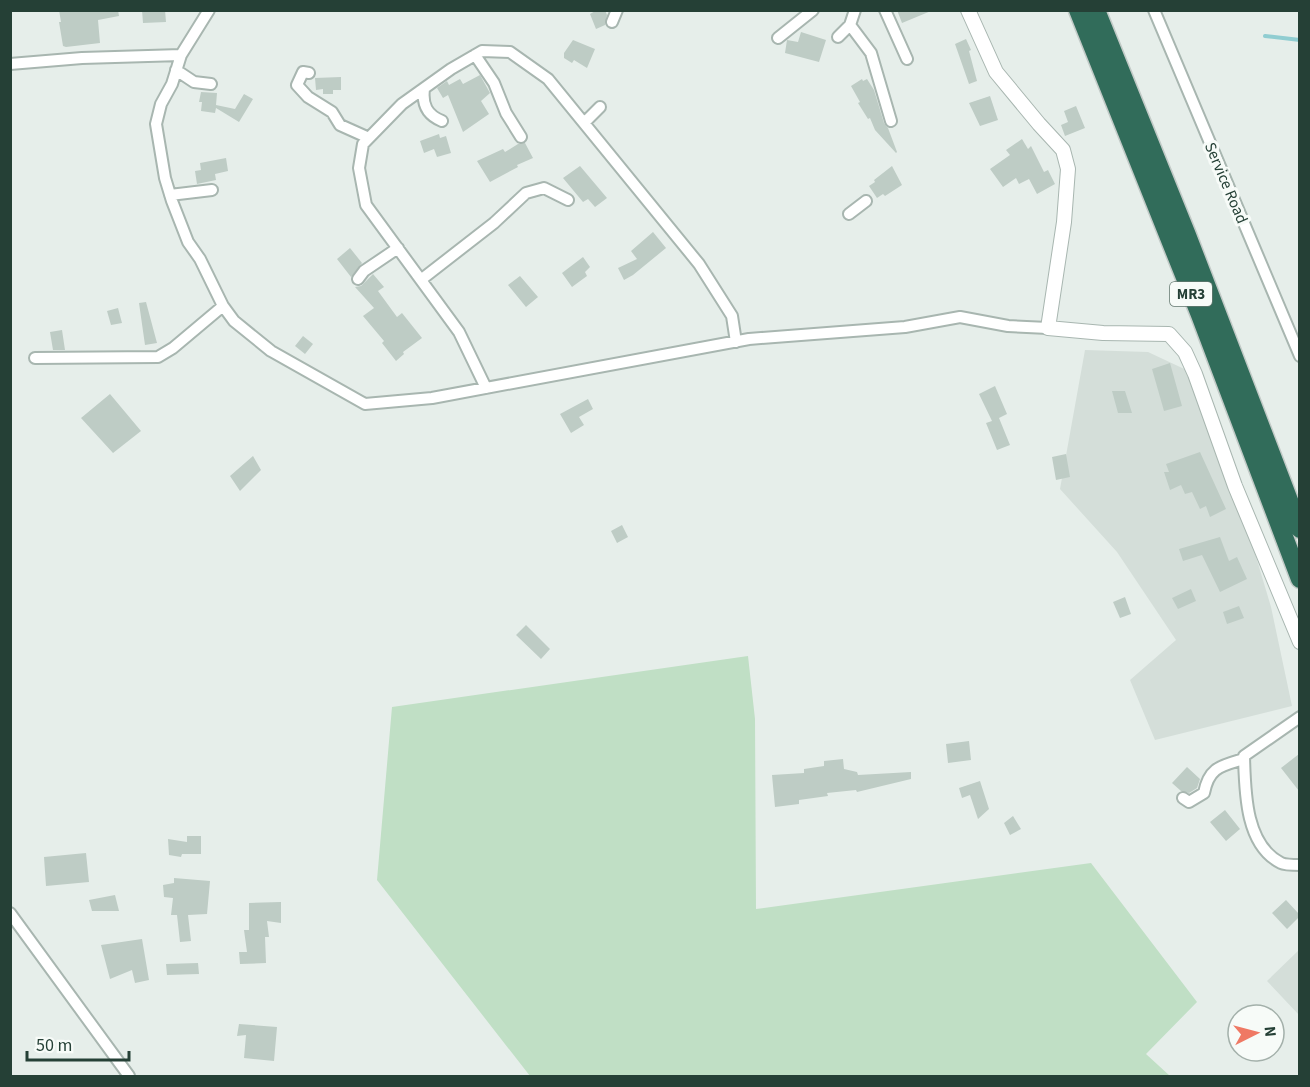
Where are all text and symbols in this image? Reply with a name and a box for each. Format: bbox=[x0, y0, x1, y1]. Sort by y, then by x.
street label: Service Road bbox=[1199, 139, 1253, 227]
road number: MR3 bbox=[1170, 282, 1212, 306]
north arrow bbox=[1226, 1003, 1286, 1063]
scale bar bbox=[27, 1024, 129, 1062]
text: N bbox=[1258, 1025, 1281, 1038]
text: 50 m bbox=[36, 1033, 72, 1058]

